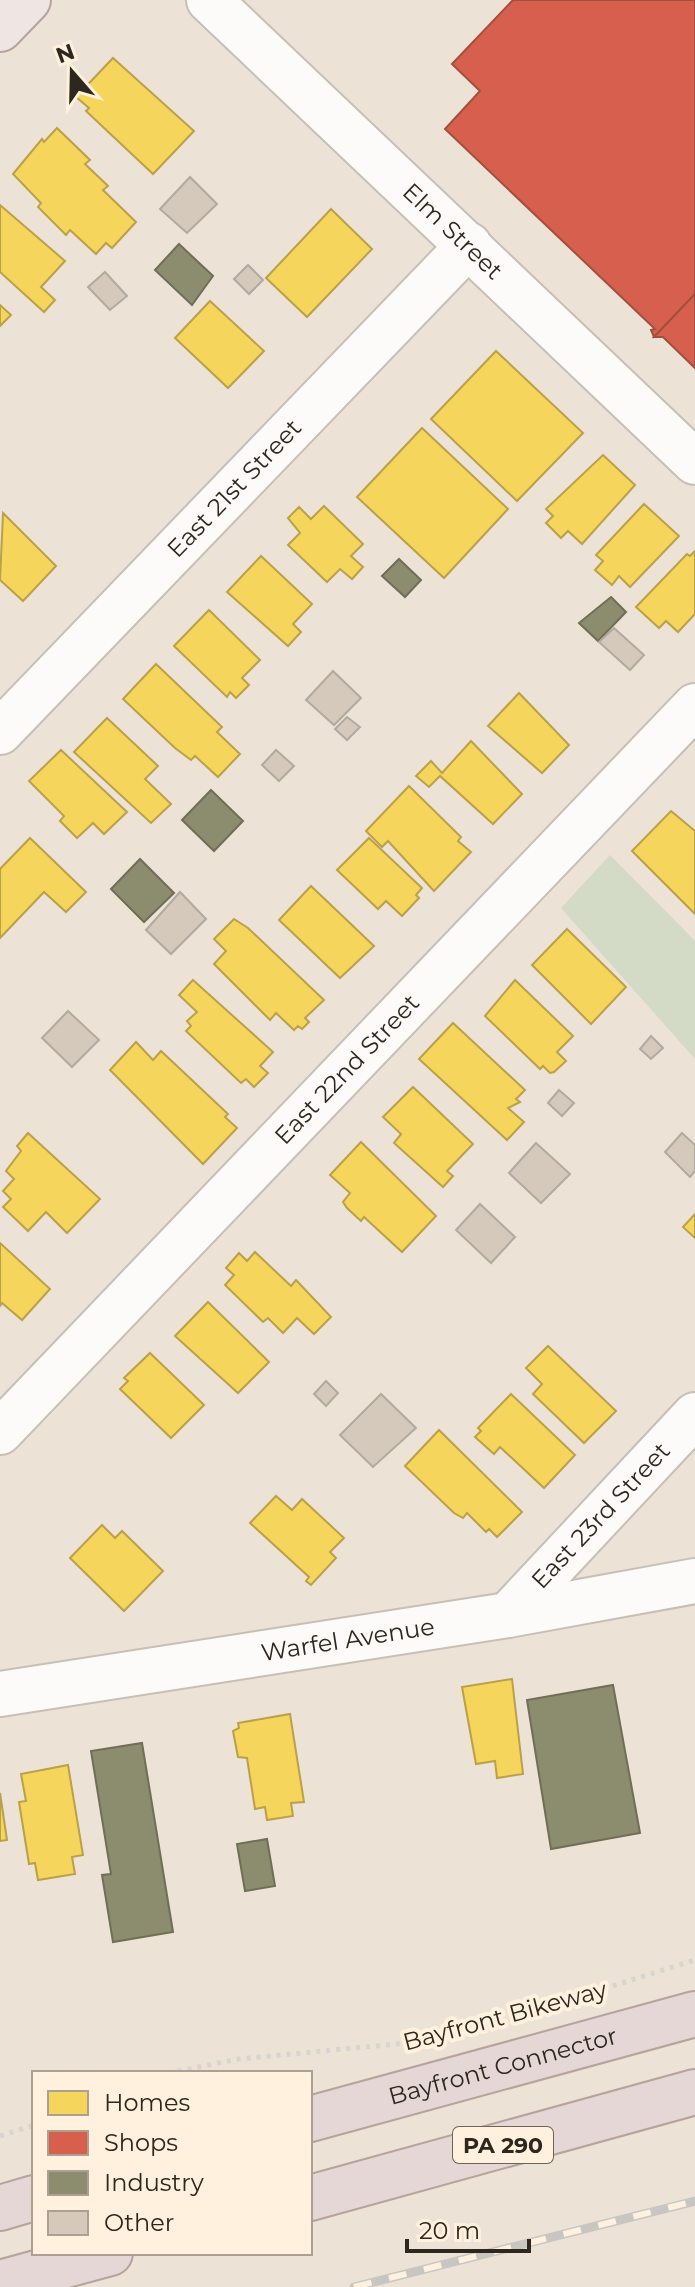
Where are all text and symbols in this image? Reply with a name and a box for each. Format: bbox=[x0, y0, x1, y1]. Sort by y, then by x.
north arrow bbox=[32, 32, 112, 112]
text: N bbox=[52, 38, 78, 69]
street label: Elm Street bbox=[397, 177, 509, 286]
street label: East 21st Street bbox=[161, 413, 307, 563]
street label: East 22nd Street bbox=[268, 988, 425, 1150]
street label: East 23rd Street bbox=[525, 1436, 676, 1594]
street label: Warfel Avenue bbox=[259, 1612, 436, 1667]
street label: Bayfront Bikeway bbox=[400, 1974, 610, 2057]
street label: Bayfront Connector bbox=[385, 2021, 620, 2111]
legend bbox=[32, 2071, 312, 2255]
text: Homes bbox=[104, 2088, 190, 2117]
road number: PA 290 bbox=[453, 2127, 553, 2163]
text: Shops bbox=[104, 2128, 178, 2157]
text: Industry bbox=[104, 2168, 204, 2197]
scale bar bbox=[407, 2203, 529, 2253]
text: Other bbox=[104, 2208, 174, 2237]
text: 20 m bbox=[419, 2216, 480, 2245]

